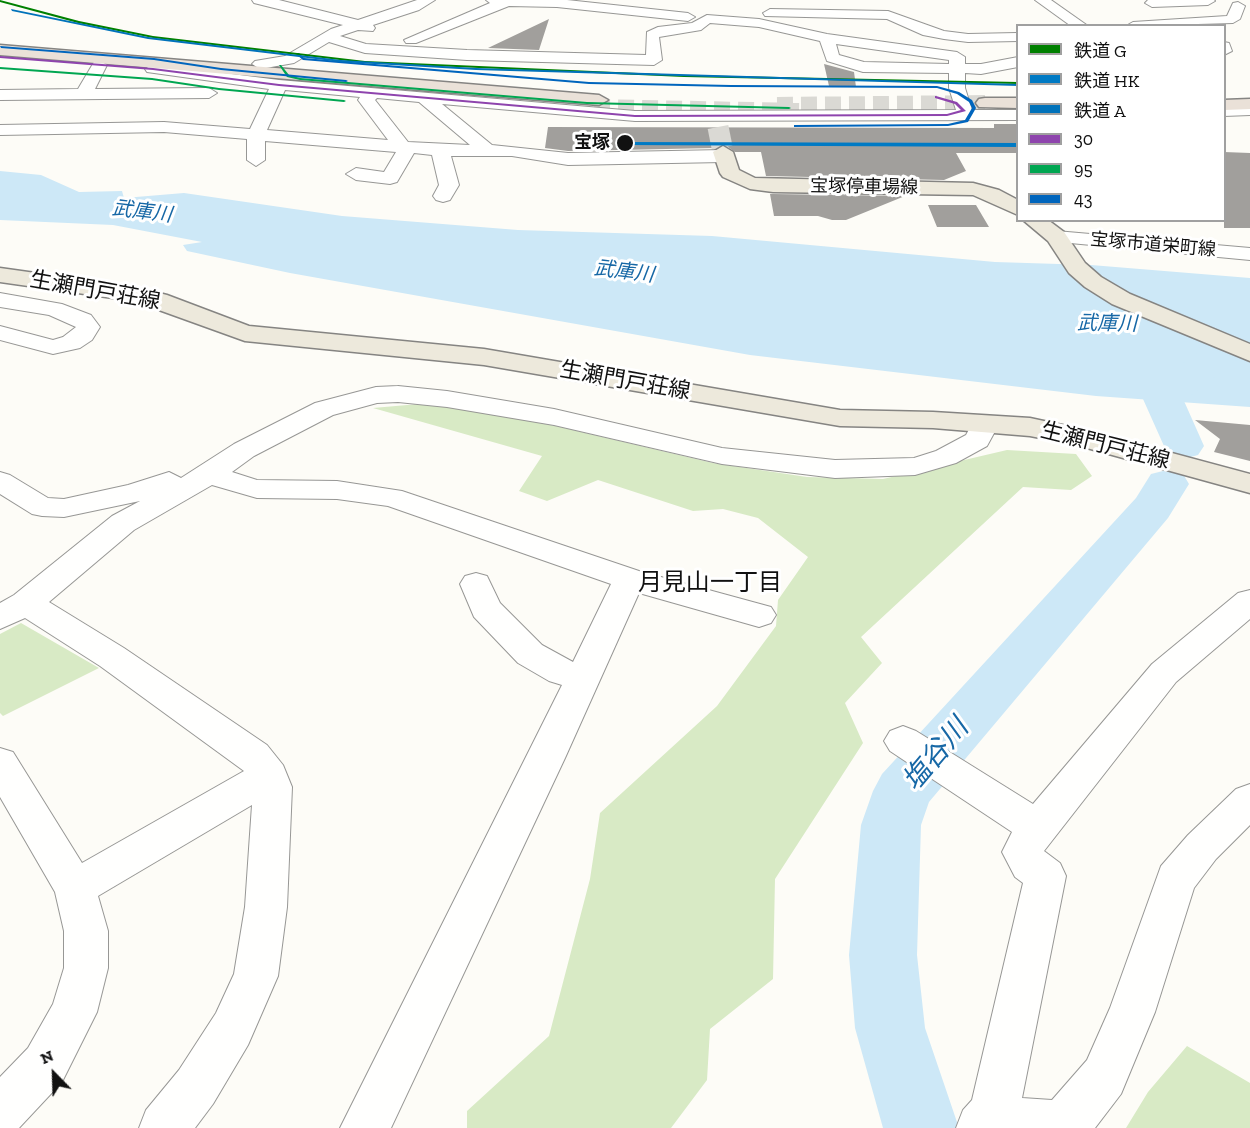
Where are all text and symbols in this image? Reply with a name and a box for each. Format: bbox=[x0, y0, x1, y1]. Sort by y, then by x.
legend bbox=[1016, 24, 1226, 222]
text: 鉄道 G bbox=[1074, 40, 1127, 62]
text: 鉄道 HK bbox=[1074, 70, 1139, 92]
text: 鉄道 A bbox=[1074, 100, 1126, 122]
text: 30 bbox=[1074, 128, 1093, 150]
place label: 宝塚 bbox=[574, 132, 610, 154]
marker: 宝塚 bbox=[615, 133, 635, 153]
text: 95 bbox=[1074, 158, 1093, 180]
street label: 宝塚停車場線 bbox=[810, 175, 918, 199]
text: 43 bbox=[1074, 188, 1093, 210]
water label: 武庫川 bbox=[111, 196, 173, 228]
street label: 宝塚市道栄町線 bbox=[1089, 229, 1217, 261]
water label: 武庫川 bbox=[593, 256, 655, 288]
street label: 生瀬門戸荘線 bbox=[28, 267, 162, 315]
water label: 武庫川 bbox=[1077, 311, 1137, 337]
street label: 生瀬門戸荘線 bbox=[558, 357, 692, 405]
street label: 生瀬門戸荘線 bbox=[1038, 417, 1172, 475]
district label: 月見山一丁目 bbox=[638, 569, 782, 597]
water label: 塩谷川 bbox=[896, 712, 976, 798]
north arrow bbox=[24, 1044, 84, 1104]
text: N bbox=[37, 1046, 56, 1068]

